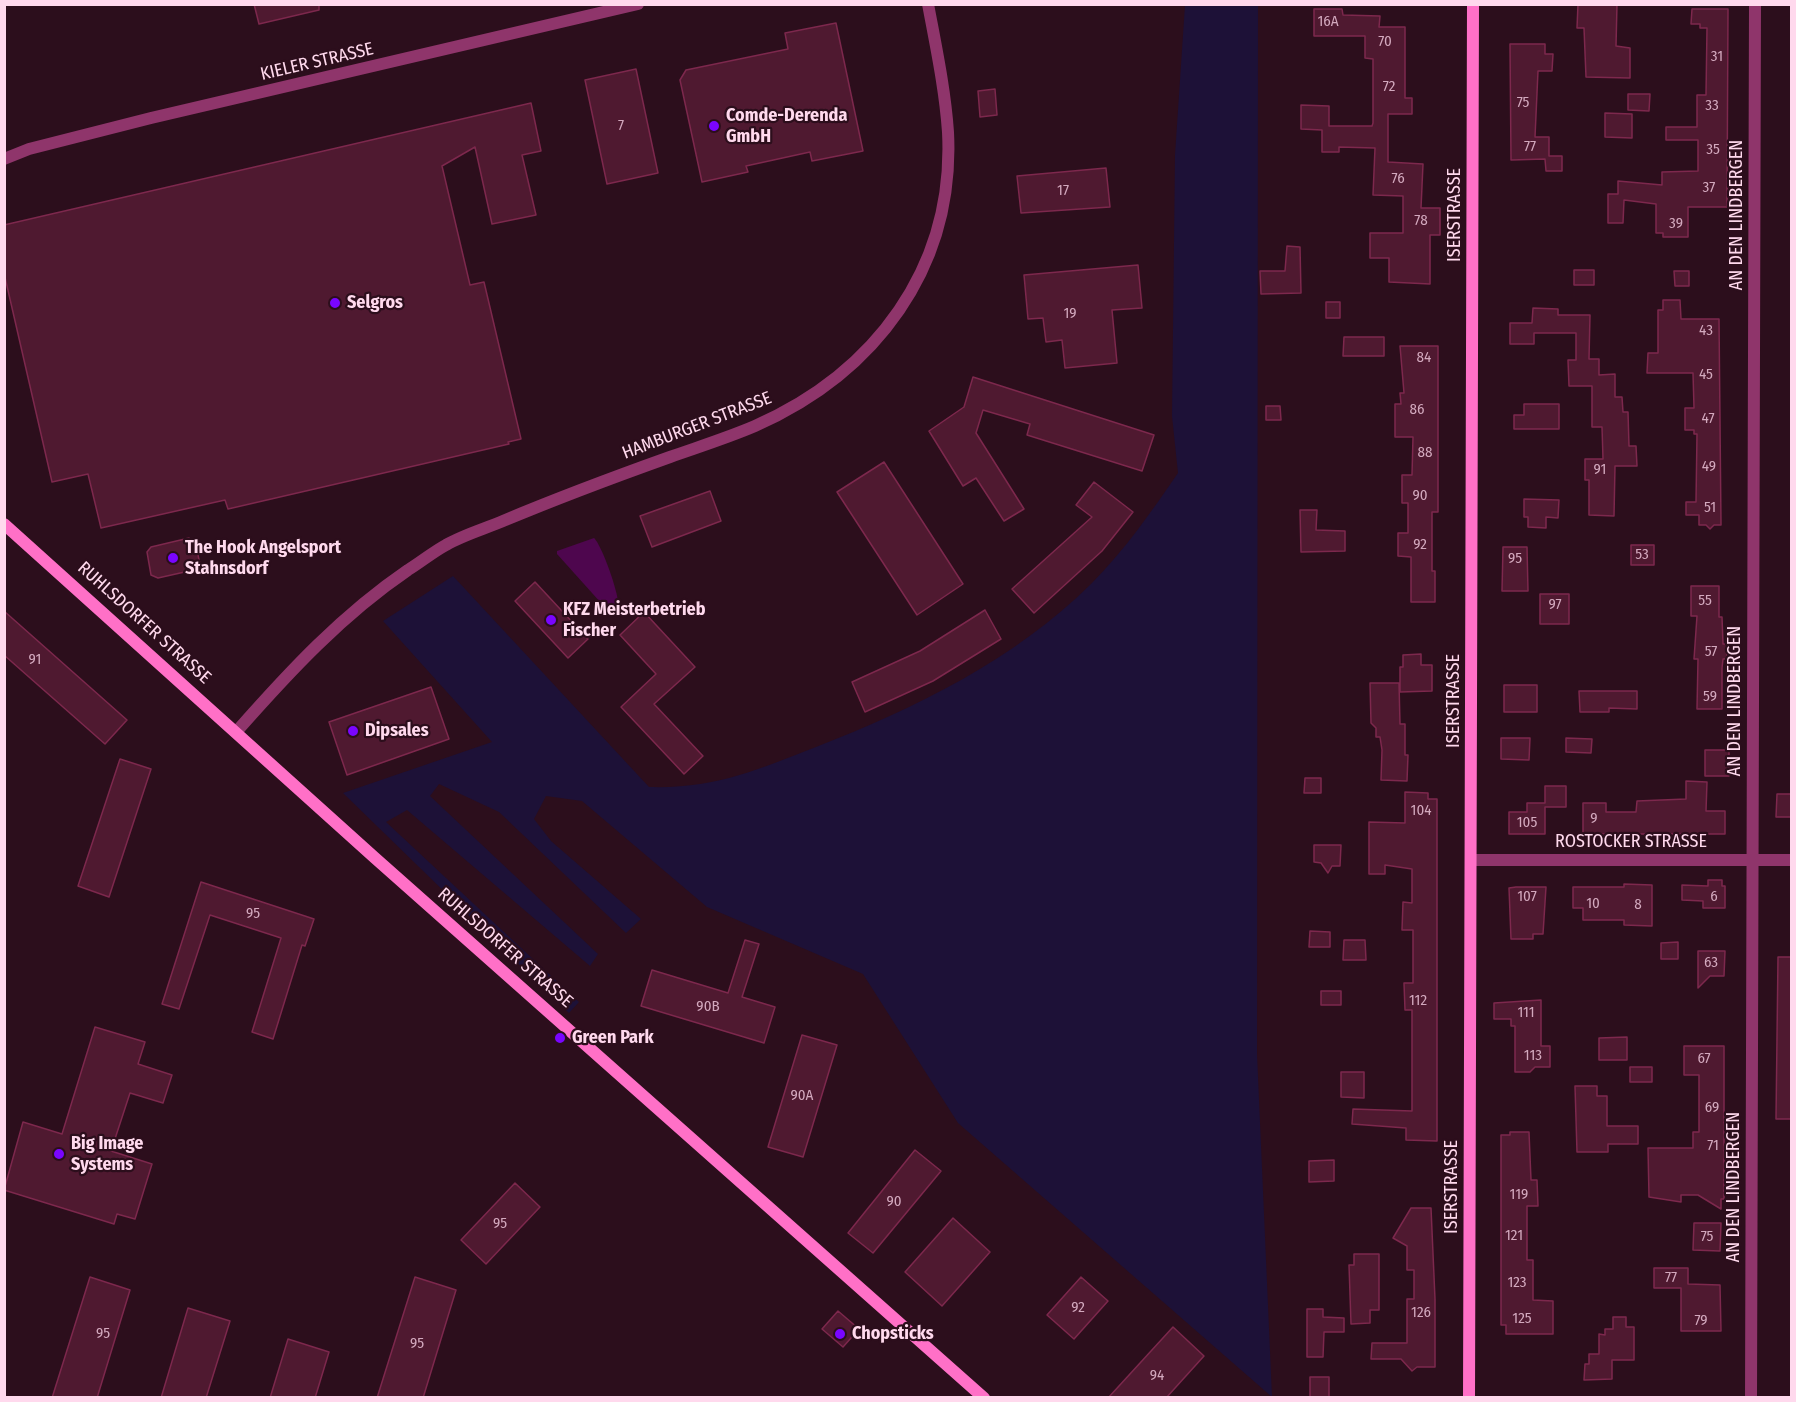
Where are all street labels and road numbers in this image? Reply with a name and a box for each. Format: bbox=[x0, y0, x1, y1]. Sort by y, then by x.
street label: KIELER STRASSE bbox=[258, 39, 376, 85]
street label: AN DEN LINDBERGEN bbox=[1726, 140, 1748, 290]
street label: ISERSTRASSE bbox=[1444, 168, 1466, 262]
street label: HAMBURGER STRASSE bbox=[619, 388, 775, 464]
street label: RUHLSDORFER STRASSE bbox=[73, 557, 215, 689]
street label: AN DEN LINDBERGEN bbox=[1724, 626, 1746, 776]
street label: ISERSTRASSE bbox=[1443, 654, 1465, 748]
street label: ROSTOCKER STRASSE bbox=[1555, 831, 1707, 853]
street label: RUHLSDORFER STRASSE bbox=[433, 883, 577, 1013]
street label: AN DEN LINDBERGEN bbox=[1723, 1112, 1745, 1262]
street label: ISERSTRASSE bbox=[1441, 1140, 1463, 1234]

